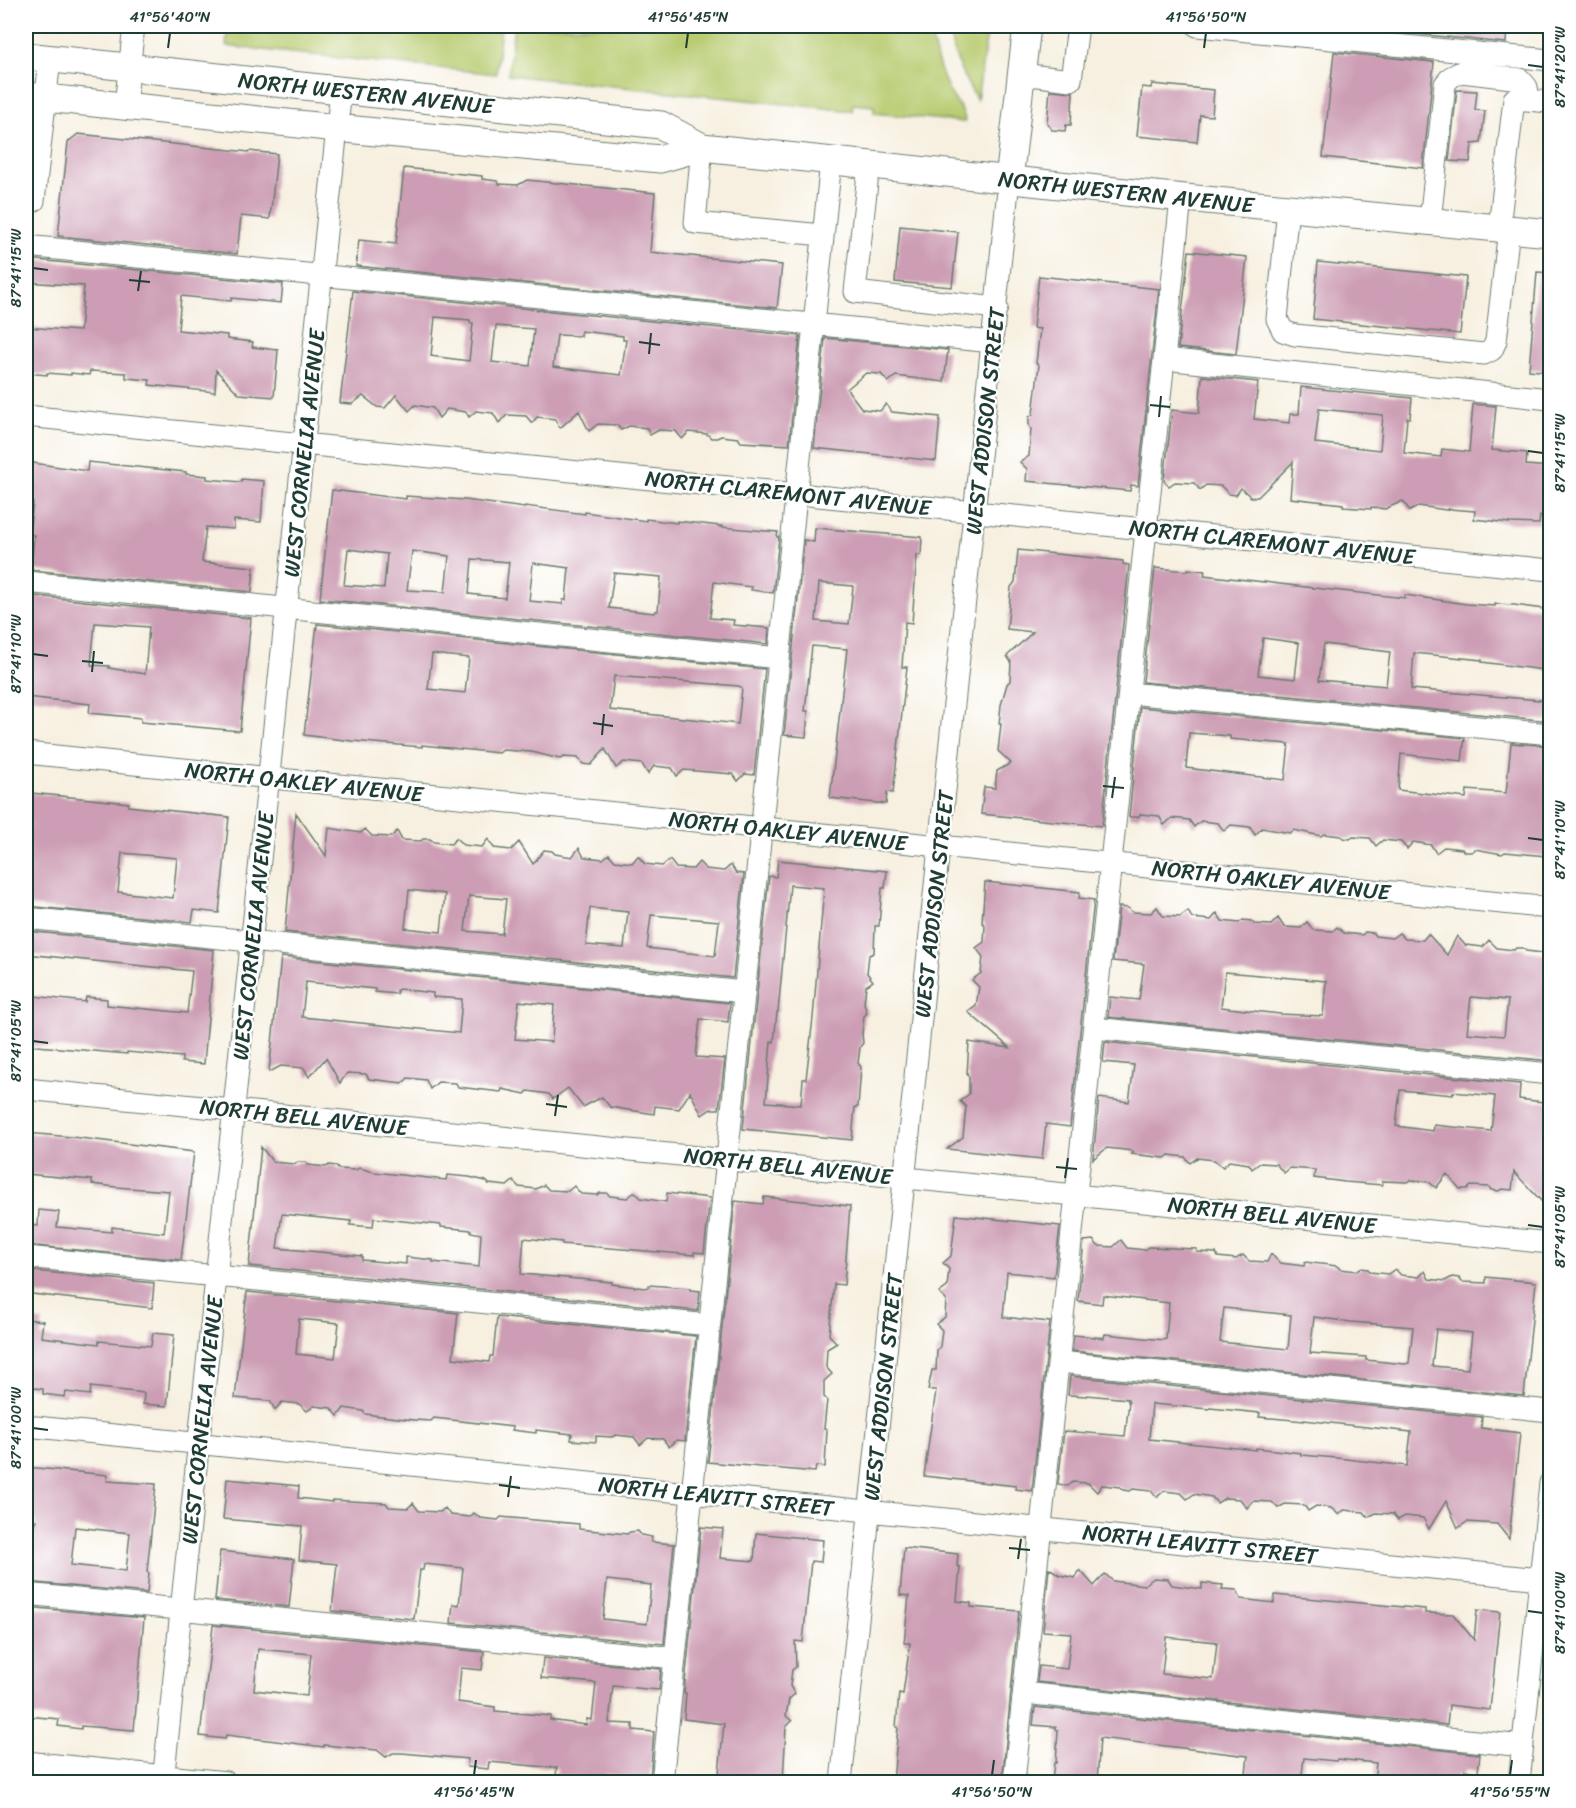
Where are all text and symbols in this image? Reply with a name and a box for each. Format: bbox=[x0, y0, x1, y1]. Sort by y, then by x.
text: 41°56'40"N bbox=[130, 4, 211, 30]
text: 41°56'45"N bbox=[648, 4, 729, 30]
text: 41°56'50"N bbox=[1166, 4, 1247, 30]
text: 87°41'20"W bbox=[1547, 26, 1573, 108]
street label: NORTH WESTERN AVENUE bbox=[236, 60, 497, 126]
street label: NORTH WESTERN AVENUE bbox=[996, 159, 1257, 225]
text: 87°41'15"W bbox=[3, 228, 29, 307]
street label: WEST ADDISON STREET bbox=[954, 304, 1016, 536]
street label: WEST CORNELIA AVENUE bbox=[272, 325, 337, 579]
text: 87°41'15"W bbox=[1547, 413, 1573, 492]
street label: NORTH CLAREMONT AVENUE bbox=[643, 459, 934, 528]
street label: NORTH CLAREMONT AVENUE bbox=[1127, 508, 1418, 577]
text: 87°41'10"W bbox=[3, 614, 29, 694]
street label: NORTH OAKLEY AVENUE bbox=[183, 750, 427, 814]
street label: WEST ADDISON STREET bbox=[903, 787, 965, 1019]
street label: NORTH OAKLEY AVENUE bbox=[667, 799, 911, 863]
text: 87°41'10"W bbox=[1547, 800, 1573, 880]
street label: WEST CORNELIA AVENUE bbox=[221, 808, 286, 1062]
street label: NORTH OAKLEY AVENUE bbox=[1150, 848, 1394, 912]
text: 87°41'05"W bbox=[3, 1000, 29, 1082]
street label: NORTH BELL AVENUE bbox=[198, 1087, 412, 1148]
street label: NORTH BELL AVENUE bbox=[682, 1136, 896, 1197]
street label: NORTH BELL AVENUE bbox=[1166, 1185, 1380, 1246]
text: 87°41'05"W bbox=[1547, 1186, 1573, 1268]
street label: WEST ADDISON STREET bbox=[852, 1270, 914, 1502]
street label: WEST CORNELIA AVENUE bbox=[170, 1292, 235, 1546]
text: 87°41'00"W bbox=[3, 1386, 29, 1469]
street label: NORTH LEAVITT STREET bbox=[597, 1464, 836, 1528]
street label: NORTH LEAVITT STREET bbox=[1081, 1512, 1320, 1576]
text: 87°41'00"W bbox=[1547, 1571, 1573, 1654]
text: 41°56'45"N bbox=[434, 1779, 515, 1805]
text: 41°56'50"N bbox=[952, 1779, 1033, 1805]
text: 41°56'55"N bbox=[1470, 1779, 1551, 1805]

